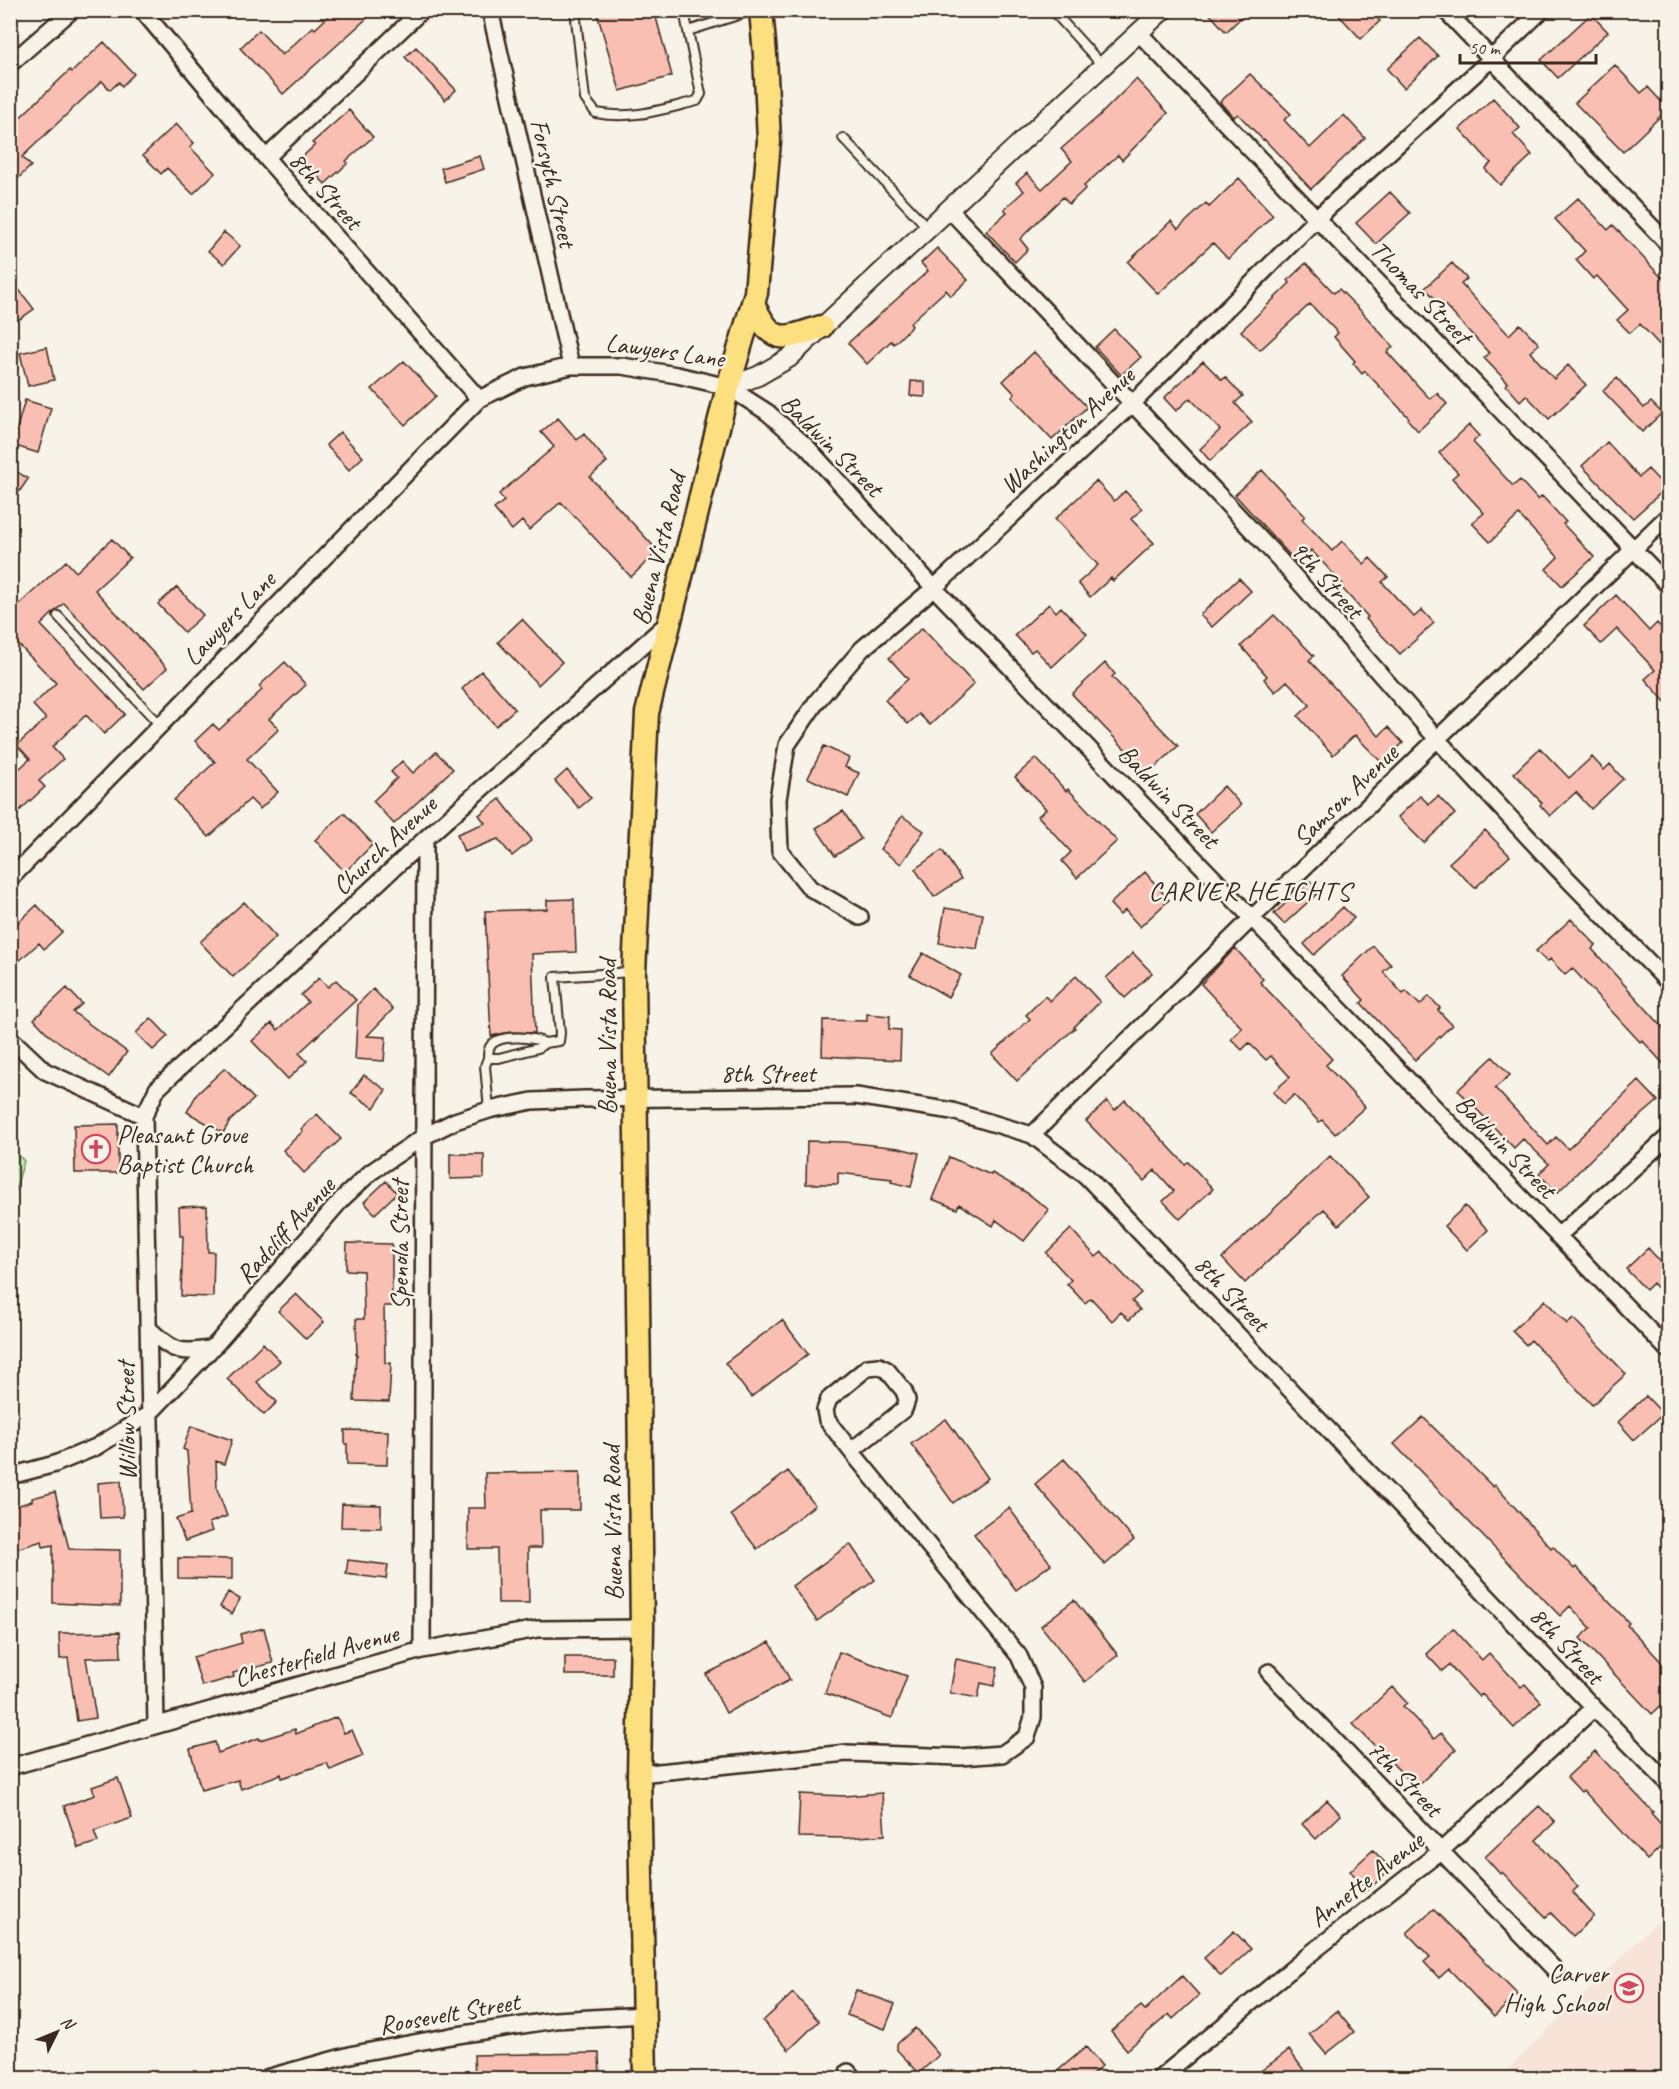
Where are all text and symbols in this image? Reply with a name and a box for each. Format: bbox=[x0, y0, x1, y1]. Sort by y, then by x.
scale bar bbox=[1460, 27, 1596, 65]
text: 50 m bbox=[1469, 37, 1502, 59]
street label: Forsyth Street bbox=[523, 116, 585, 253]
street label: 8th Street bbox=[282, 144, 371, 238]
street label: Thomas Street bbox=[1363, 233, 1481, 354]
street label: Lawyers Lane bbox=[604, 326, 729, 375]
street label: Washington Avenue bbox=[993, 359, 1143, 501]
street label: Baldwin Street bbox=[773, 387, 892, 505]
street label: Buena Vista Road bbox=[624, 466, 694, 629]
street label: 9th Street bbox=[1283, 533, 1372, 627]
street label: Lawyers Lane bbox=[176, 562, 284, 673]
street label: Samson Avenue bbox=[1286, 736, 1406, 854]
street label: Baldwin Street bbox=[1111, 737, 1228, 857]
street label: Church Avenue bbox=[325, 787, 445, 902]
district label: CARVER HEIGHTS bbox=[1148, 874, 1355, 908]
street label: Buena Vista Road bbox=[591, 955, 624, 1115]
street label: 8th Street bbox=[721, 1057, 818, 1090]
street label: Baldwin Street bbox=[1448, 1087, 1565, 1207]
place label: Pleasant Grove Baptist Church bbox=[117, 1118, 254, 1181]
church icon: Pleasant Grove Baptist Church bbox=[80, 1133, 112, 1165]
street label: Radcliff Avenue bbox=[229, 1169, 343, 1291]
street label: Spenola Street bbox=[383, 1177, 416, 1310]
street label: 8th Street bbox=[1187, 1248, 1278, 1341]
street label: Willow Street bbox=[109, 1358, 144, 1481]
street label: Buena Vista Road bbox=[595, 1441, 630, 1601]
street label: 8th Street bbox=[1522, 1600, 1613, 1693]
street label: Chesterfield Avenue bbox=[230, 1616, 403, 1695]
street label: 7th Street bbox=[1360, 1733, 1451, 1826]
street label: Annette Avenue bbox=[1302, 1823, 1431, 1934]
place label: Carver High School bbox=[1504, 1957, 1613, 2020]
school or university icon: Carver High School bbox=[1613, 1972, 1645, 2004]
street label: Roosevelt Street bbox=[376, 1985, 524, 2042]
north arrow bbox=[27, 2002, 87, 2062]
text: N bbox=[57, 2012, 80, 2035]

